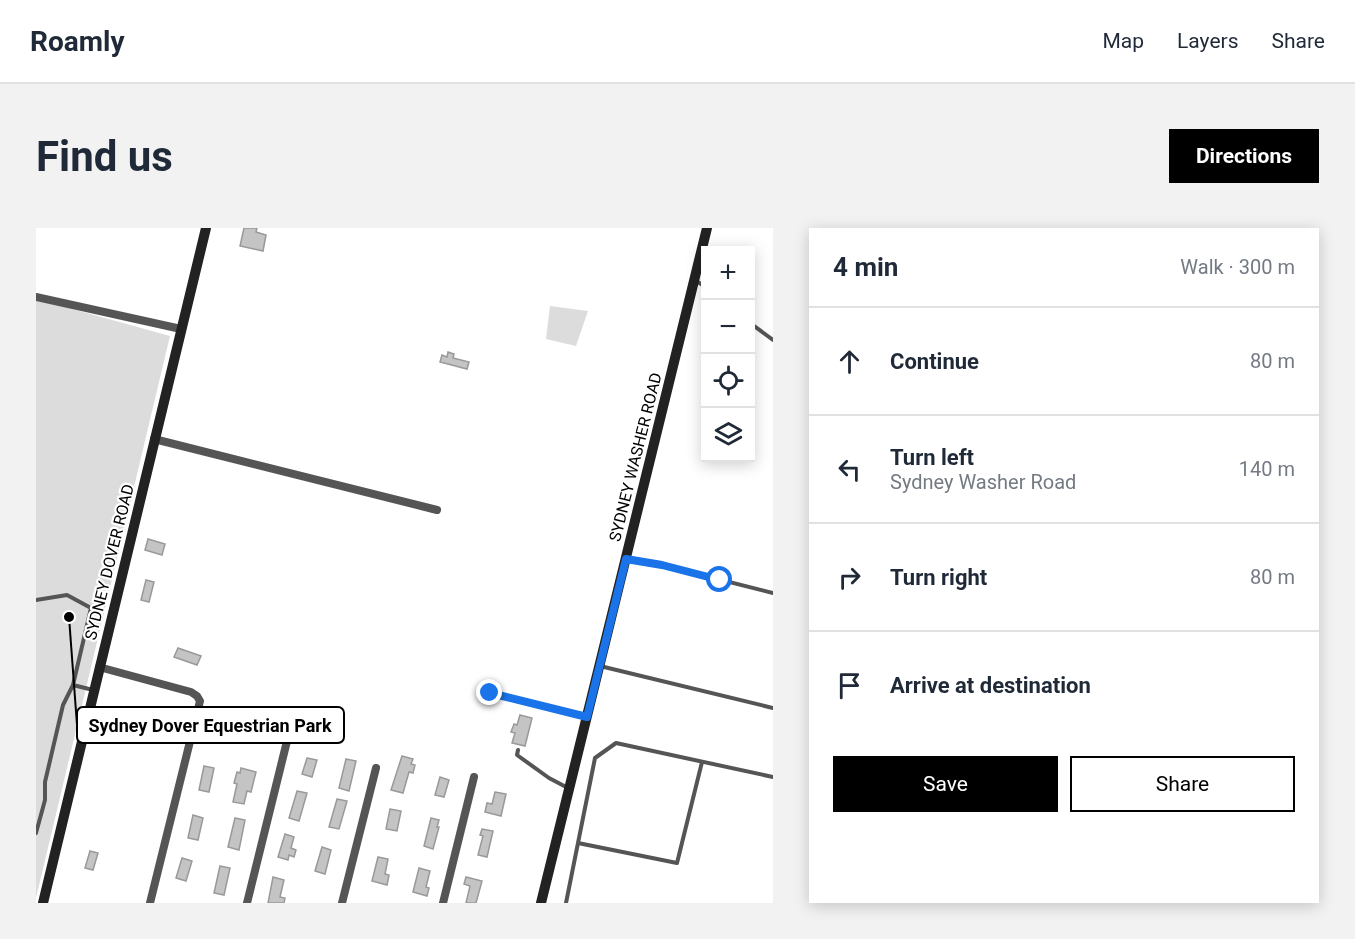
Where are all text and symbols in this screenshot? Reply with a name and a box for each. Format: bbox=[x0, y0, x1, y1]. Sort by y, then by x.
text: Roamly bbox=[30, 25, 125, 58]
text: Map bbox=[1102, 29, 1144, 53]
text: Layers bbox=[1177, 29, 1238, 53]
text: Share bbox=[1271, 29, 1325, 53]
button: Directions bbox=[1169, 129, 1319, 183]
text: Find us bbox=[36, 132, 173, 181]
map controls bbox=[701, 246, 755, 462]
button: + bbox=[701, 246, 755, 300]
text: 4 min bbox=[833, 252, 898, 282]
text: Walk · 300 m bbox=[1180, 255, 1295, 279]
button: − bbox=[701, 300, 755, 354]
icon: ahead bbox=[833, 345, 866, 378]
text: Continue bbox=[890, 349, 979, 374]
text: 80 m bbox=[1250, 349, 1295, 373]
button: locate bbox=[701, 354, 755, 408]
street label: SYDNEY WASHER ROAD bbox=[605, 371, 666, 544]
button: layers bbox=[701, 408, 755, 462]
text: Turn left bbox=[890, 445, 974, 470]
icon: left bbox=[833, 453, 866, 486]
text: 140 m bbox=[1239, 457, 1295, 481]
text: Sydney Washer Road bbox=[890, 470, 1076, 494]
street label: SYDNEY DOVER ROAD bbox=[81, 482, 138, 642]
icon: right bbox=[833, 561, 866, 594]
text: Turn right bbox=[890, 565, 987, 590]
text: 80 m bbox=[1250, 565, 1295, 589]
route start bbox=[706, 566, 732, 592]
icon: arrive bbox=[833, 669, 866, 702]
text: Arrive at destination bbox=[890, 673, 1091, 698]
route end bbox=[476, 679, 502, 705]
callout: Sydney Dover Equestrian Park bbox=[77, 707, 344, 743]
text: Sydney Dover Equestrian Park bbox=[88, 715, 332, 736]
button: Save bbox=[833, 756, 1058, 812]
button: Share bbox=[1070, 756, 1295, 812]

